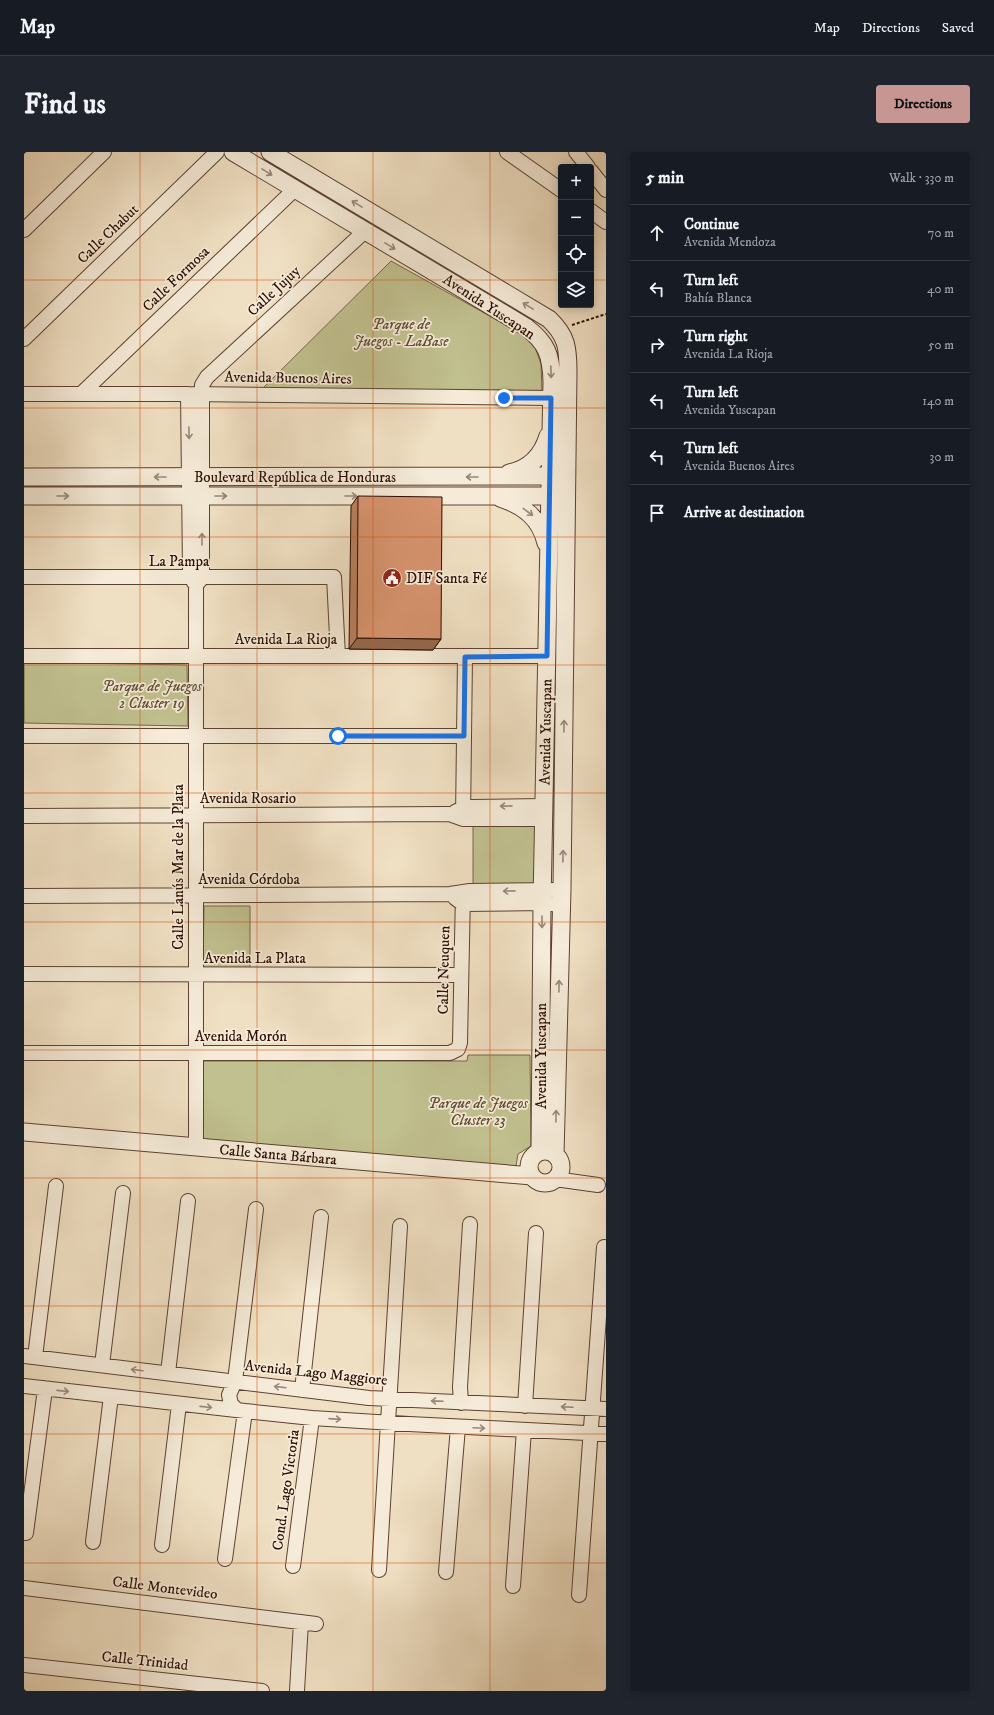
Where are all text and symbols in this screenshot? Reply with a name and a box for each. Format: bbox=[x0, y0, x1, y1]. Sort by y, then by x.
text: Map bbox=[20, 16, 55, 39]
text: Map bbox=[814, 19, 840, 37]
text: Directions bbox=[862, 19, 920, 37]
text: Saved bbox=[942, 19, 974, 37]
button: Directions bbox=[876, 85, 970, 123]
text: Find us bbox=[24, 87, 106, 122]
map controls bbox=[558, 164, 594, 308]
button: + bbox=[558, 164, 594, 200]
text: 5 min bbox=[646, 167, 684, 189]
one-way arrow bbox=[261, 168, 272, 176]
text: Walk · 330 m bbox=[889, 170, 954, 186]
one-way arrow bbox=[351, 199, 363, 207]
street label: Calle Chabut bbox=[73, 200, 143, 268]
button: − bbox=[558, 200, 594, 236]
text: Continue bbox=[684, 215, 739, 234]
icon: ahead bbox=[646, 222, 668, 244]
text: 70 m bbox=[928, 225, 954, 241]
text: Avenida Mendoza bbox=[684, 234, 776, 250]
button: locate bbox=[558, 236, 594, 272]
street label: Calle Formosa bbox=[138, 242, 214, 316]
one-way arrow bbox=[384, 242, 396, 250]
street label: Calle Jujuy bbox=[244, 261, 305, 320]
street label: Avenida Yuscapan bbox=[439, 270, 539, 344]
text: Turn left bbox=[684, 271, 738, 290]
button: layers bbox=[558, 272, 594, 308]
icon: left bbox=[646, 278, 668, 300]
text: 40 m bbox=[927, 281, 954, 297]
text: Bahía Blanca bbox=[684, 290, 752, 306]
one-way arrow bbox=[523, 302, 534, 310]
park label: Parque de Juegos - LaBase bbox=[354, 315, 449, 351]
text: Turn right bbox=[684, 327, 747, 346]
icon: right bbox=[646, 334, 668, 356]
text: 50 m bbox=[928, 337, 954, 353]
text: Avenida La Rioja bbox=[684, 346, 773, 362]
one-way arrow bbox=[548, 365, 555, 378]
street label: Avenida Buenos Aires bbox=[224, 367, 352, 389]
text: Turn left bbox=[684, 383, 738, 402]
route end bbox=[495, 389, 513, 407]
icon: left bbox=[646, 390, 668, 412]
text: 140 m bbox=[922, 393, 954, 409]
text: Avenida Yuscapan bbox=[684, 402, 776, 418]
one-way arrow bbox=[185, 426, 193, 439]
text: Turn left bbox=[684, 439, 738, 458]
icon: left bbox=[646, 446, 668, 468]
text: 30 m bbox=[930, 449, 954, 465]
text: Avenida Buenos Aires bbox=[684, 458, 794, 474]
street label: Boulevard República de Honduras bbox=[194, 468, 396, 487]
one-way arrow bbox=[154, 473, 167, 481]
one-way arrow bbox=[466, 473, 479, 481]
one-way arrow bbox=[56, 492, 69, 500]
one-way arrow bbox=[214, 492, 227, 500]
one-way arrow bbox=[344, 492, 357, 500]
icon: arrive bbox=[646, 502, 668, 524]
text: Arrive at destination bbox=[684, 503, 804, 522]
one-way arrow bbox=[522, 508, 533, 516]
one-way arrow bbox=[198, 533, 206, 546]
street label: La Pampa bbox=[149, 552, 210, 571]
public building icon: DIF Santa Fé bbox=[381, 567, 403, 589]
place label: DIF Santa Fé bbox=[406, 569, 488, 588]
street label: Avenida La Rioja bbox=[235, 630, 338, 649]
park label: Parque de Juegos 2 Cluster 19 bbox=[102, 677, 202, 713]
street label: Avenida Yuscapan bbox=[536, 679, 556, 785]
one-way arrow bbox=[560, 720, 568, 733]
route start bbox=[329, 727, 347, 745]
street label: Calle Lanús Mar de la Plata bbox=[169, 784, 188, 950]
street label: Avenida Rosario bbox=[200, 789, 296, 808]
one-way arrow bbox=[500, 802, 513, 810]
one-way arrow bbox=[559, 850, 567, 863]
street label: Avenida Córdoba bbox=[198, 870, 300, 889]
one-way arrow bbox=[503, 887, 516, 894]
one-way arrow bbox=[538, 915, 546, 928]
street label: Calle Neuquen bbox=[434, 925, 454, 1015]
street label: Avenida La Plata bbox=[204, 949, 307, 968]
one-way arrow bbox=[555, 980, 563, 993]
street label: Avenida Yuscapan bbox=[532, 1003, 551, 1109]
street label: Avenida Morón bbox=[195, 1027, 287, 1046]
park label: Parque de Juegos Cluster 23 bbox=[428, 1094, 528, 1130]
one-way arrow bbox=[552, 1110, 560, 1123]
street label: Calle Santa Bárbara bbox=[218, 1140, 338, 1170]
street label: Avenida Lago Maggiore bbox=[244, 1356, 388, 1390]
one-way arrow bbox=[131, 1366, 144, 1373]
one-way arrow bbox=[274, 1383, 287, 1391]
one-way arrow bbox=[56, 1387, 69, 1395]
one-way arrow bbox=[431, 1398, 444, 1405]
one-way arrow bbox=[199, 1403, 212, 1411]
one-way arrow bbox=[561, 1404, 574, 1411]
one-way arrow bbox=[328, 1416, 341, 1423]
one-way arrow bbox=[472, 1424, 485, 1431]
street label: Cond. Lago Victoria bbox=[268, 1428, 304, 1552]
street label: Calle Montevideo bbox=[111, 1572, 219, 1604]
street label: Calle Trinidad bbox=[101, 1647, 190, 1675]

